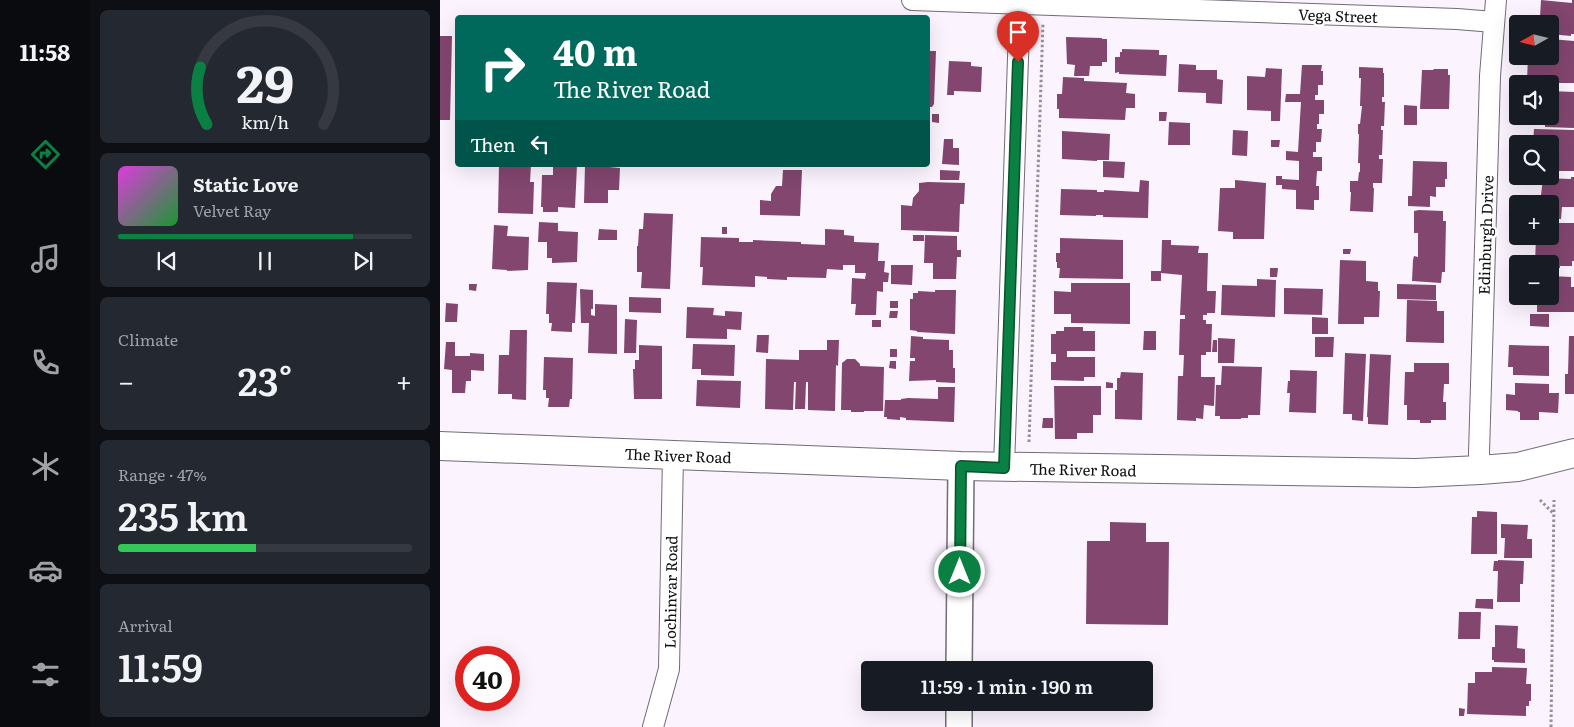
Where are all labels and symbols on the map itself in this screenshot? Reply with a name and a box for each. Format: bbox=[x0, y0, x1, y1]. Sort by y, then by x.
street label: Vega Street bbox=[1298, 2, 1378, 28]
pin bbox=[997, 11, 1039, 62]
north arrow bbox=[1509, 15, 1559, 65]
street label: Edinburgh Drive bbox=[1471, 175, 1499, 295]
street label: The River Road bbox=[624, 442, 732, 468]
street label: The River Road bbox=[1029, 457, 1137, 481]
street label: Lochinvar Road bbox=[658, 535, 682, 649]
position arrow bbox=[933, 545, 985, 597]
speed limit sign: 40 bbox=[455, 646, 520, 711]

